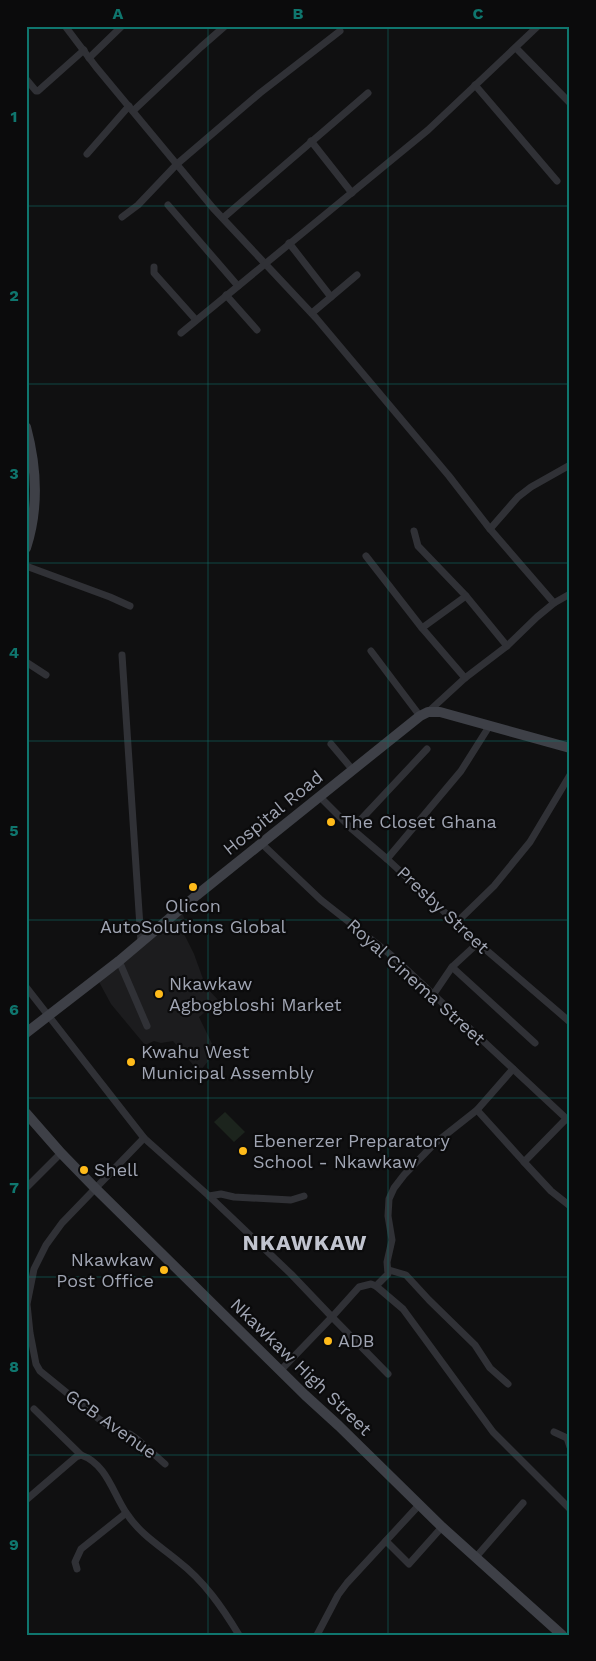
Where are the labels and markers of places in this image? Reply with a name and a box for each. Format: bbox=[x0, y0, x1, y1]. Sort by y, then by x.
place label: The Closet Ghana bbox=[341, 811, 497, 832]
marker: The Closet Ghana bbox=[325, 816, 337, 828]
marker: Olicon AutoSolutions Global bbox=[187, 881, 199, 893]
place label: Olicon AutoSolutions Global bbox=[100, 895, 287, 937]
place label: Nkawkaw Agbogbloshi Market bbox=[169, 973, 342, 1015]
marker: Nkawkaw Agbogbloshi Market bbox=[153, 988, 165, 1000]
place label: Kwahu West Municipal Assembly bbox=[141, 1041, 315, 1083]
marker: Kwahu West Municipal Assembly bbox=[125, 1056, 137, 1068]
place label: Ebenerzer Preparatory School - Nkawkaw bbox=[253, 1130, 450, 1172]
marker: Ebenerzer Preparatory School - Nkawkaw bbox=[237, 1145, 249, 1157]
place label: Shell bbox=[94, 1159, 139, 1180]
marker: Shell bbox=[78, 1164, 90, 1176]
place label: Nkawkaw Post Office bbox=[56, 1249, 154, 1291]
marker: Nkawkaw Post Office bbox=[158, 1264, 170, 1276]
place label: ADB bbox=[338, 1330, 375, 1351]
marker: ADB bbox=[322, 1335, 334, 1347]

